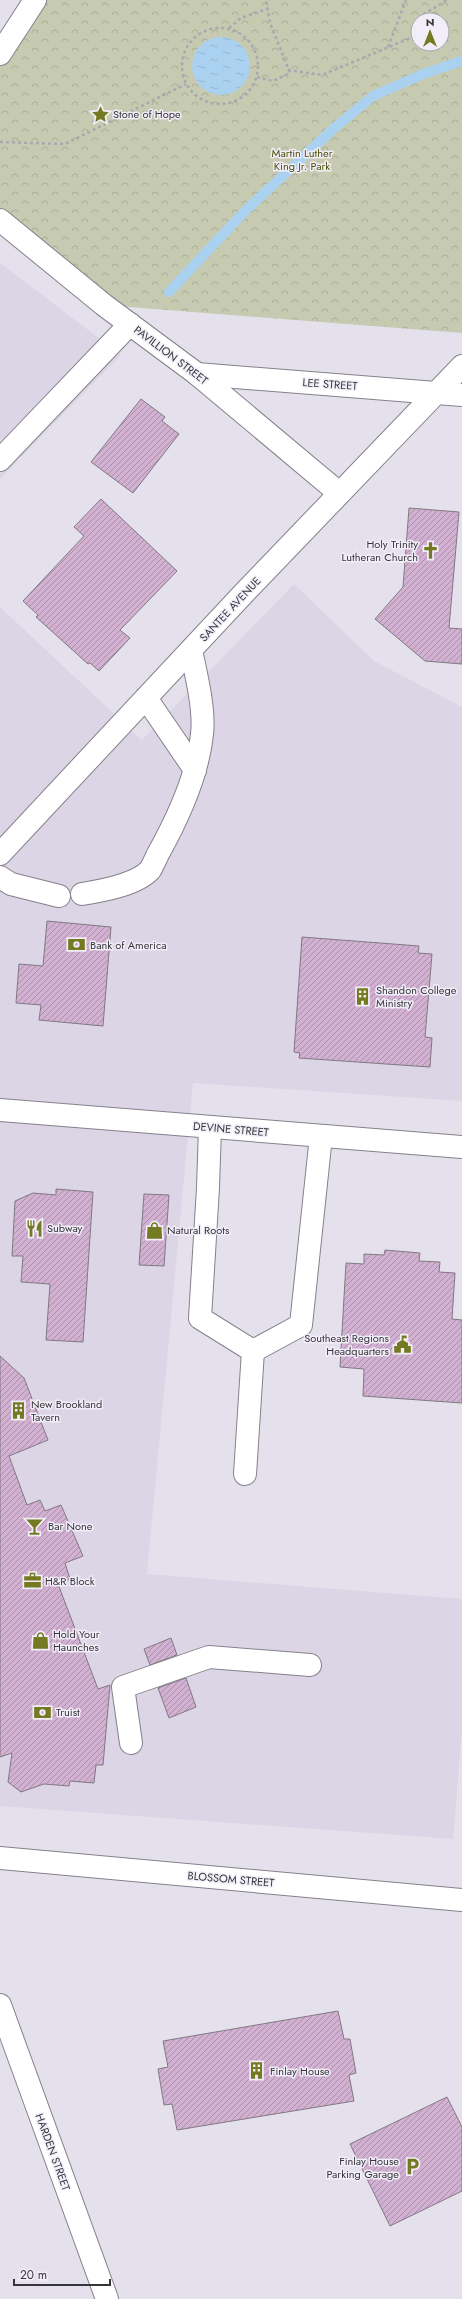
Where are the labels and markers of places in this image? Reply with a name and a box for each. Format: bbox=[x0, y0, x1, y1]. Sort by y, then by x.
place icon: Stone of Hope bbox=[90, 104, 110, 124]
place label: Stone of Hope bbox=[113, 106, 181, 122]
place label: Holy Trinity Lutheran Church bbox=[342, 536, 418, 565]
church icon: Holy Trinity Lutheran Church bbox=[421, 540, 441, 560]
bank icon: Bank of America bbox=[67, 935, 87, 955]
place label: Bank of America bbox=[90, 937, 166, 953]
place label: Shandon College Ministry bbox=[376, 982, 457, 1011]
building icon: Shandon College Ministry bbox=[353, 986, 373, 1006]
restaurant icon: Subway bbox=[24, 1218, 44, 1238]
place label: Subway bbox=[47, 1220, 83, 1236]
shop icon: Natural Roots bbox=[144, 1220, 164, 1240]
place label: Natural Roots bbox=[167, 1222, 230, 1238]
place label: Southeast Regions Headquarters bbox=[304, 1330, 390, 1359]
public building icon: Southeast Regions Headquarters bbox=[392, 1334, 412, 1354]
place label: New Brookland Tavern bbox=[31, 1396, 102, 1425]
building icon: New Brookland Tavern bbox=[8, 1400, 28, 1420]
bar icon: Bar None bbox=[25, 1516, 45, 1536]
place label: Bar None bbox=[48, 1518, 93, 1534]
office icon: H&R Block bbox=[22, 1571, 42, 1591]
place label: H&R Block bbox=[45, 1573, 95, 1589]
place label: Hold Your Haunches bbox=[53, 1626, 100, 1655]
shop icon: Hold Your Haunches bbox=[30, 1630, 50, 1650]
bank icon: Truist bbox=[33, 1702, 53, 1722]
place label: Truist bbox=[56, 1704, 80, 1720]
building icon: Finlay House bbox=[247, 2061, 267, 2081]
place label: Finlay House bbox=[270, 2063, 330, 2079]
place label: Finlay House Parking Garage bbox=[326, 2153, 399, 2182]
parking icon: Finlay House Parking Garage bbox=[402, 2157, 422, 2177]

